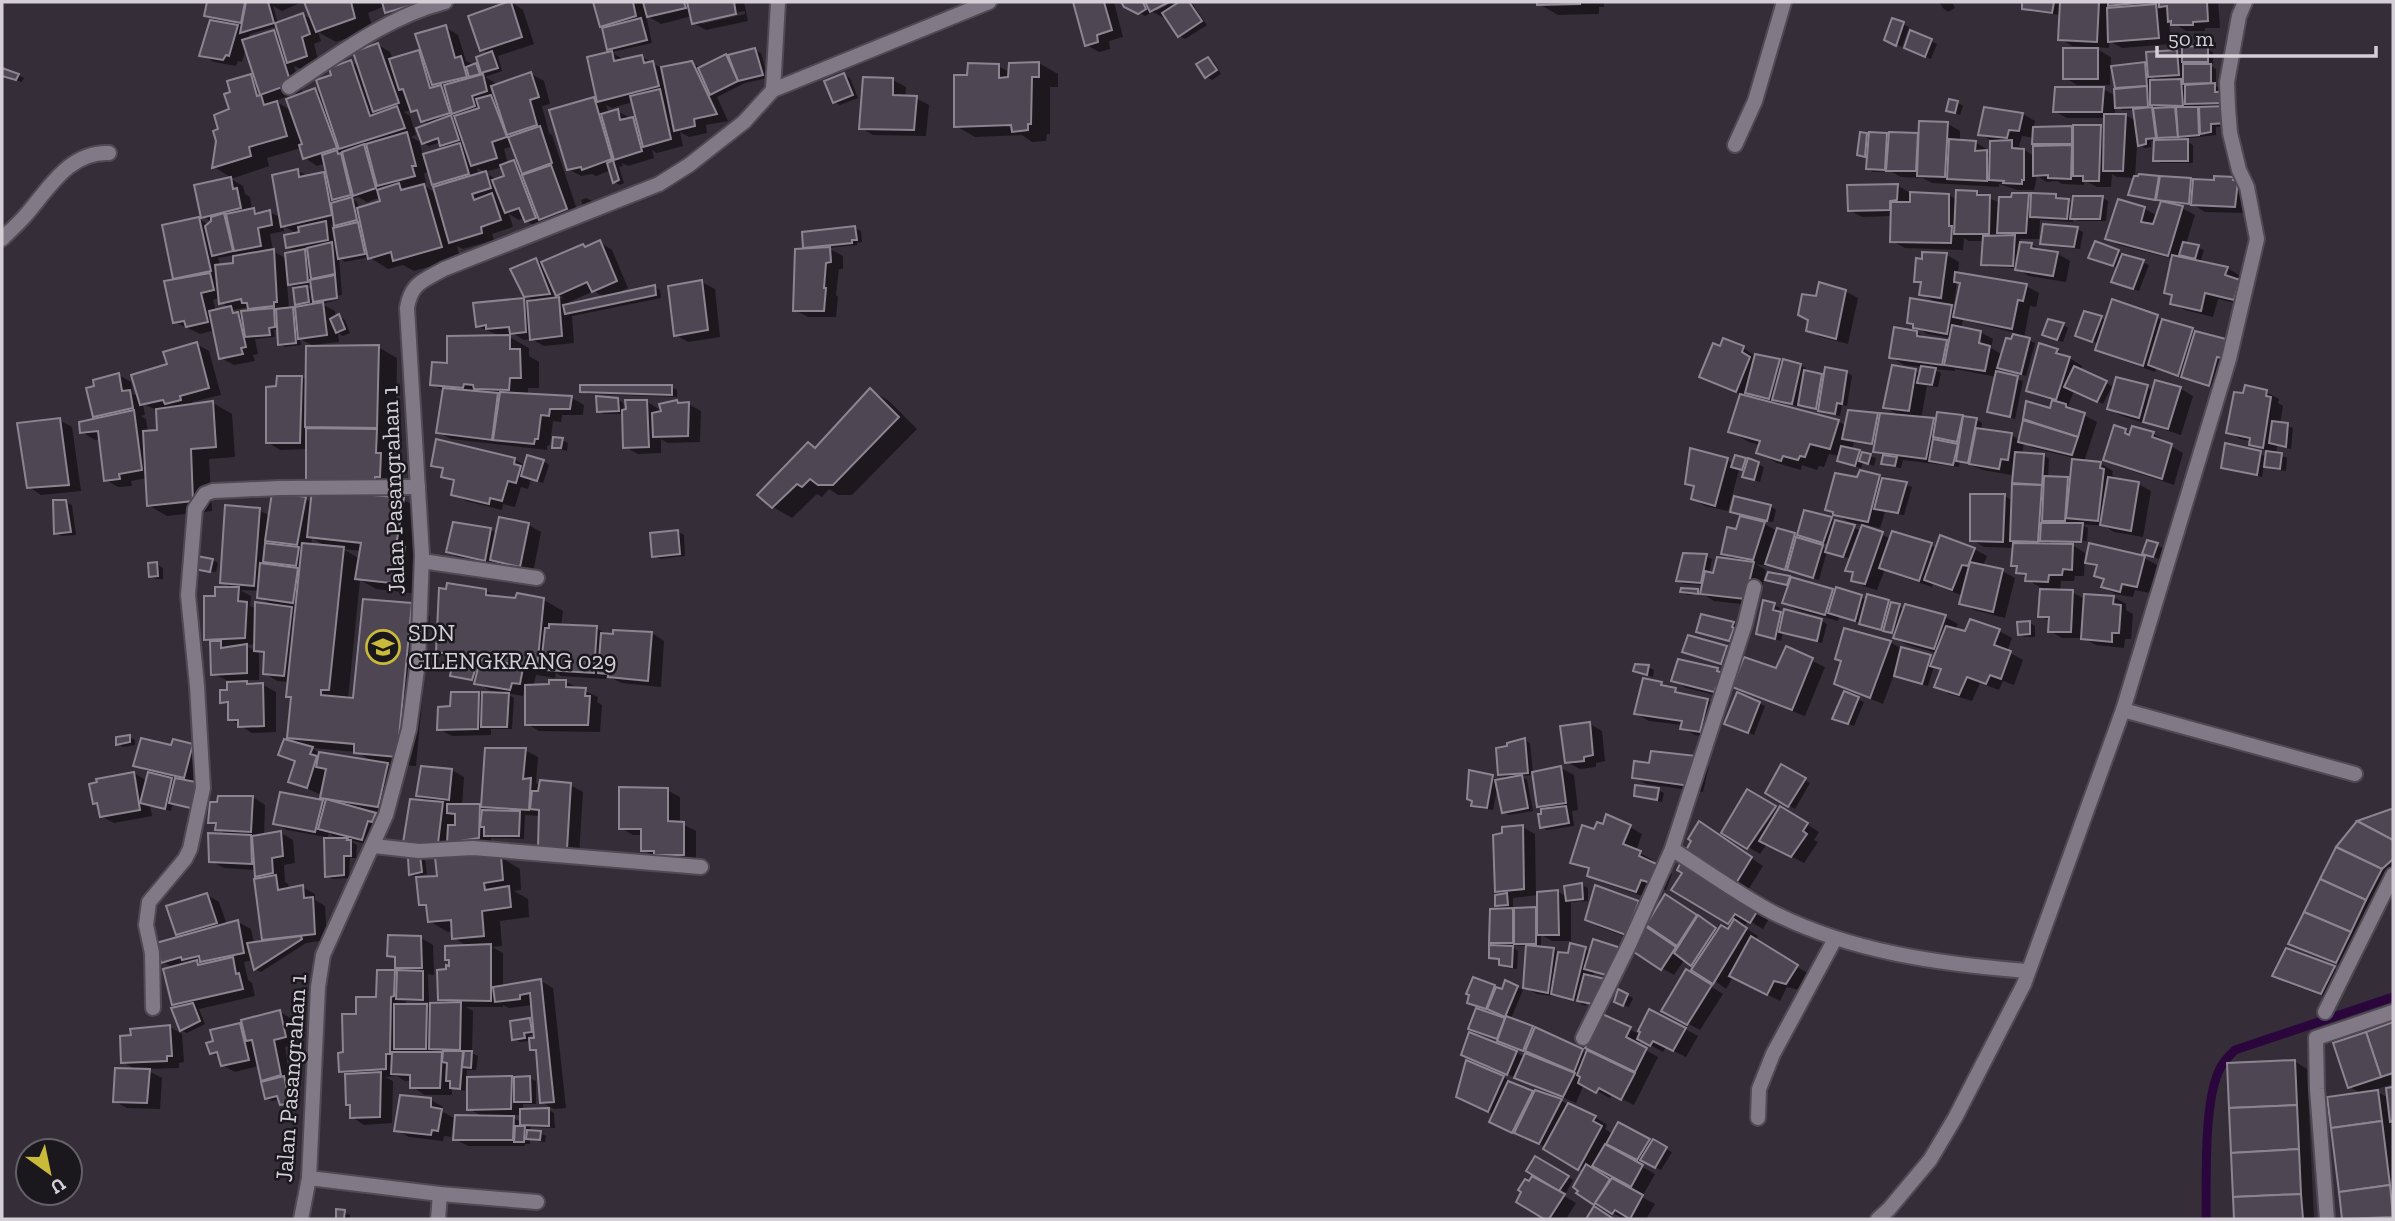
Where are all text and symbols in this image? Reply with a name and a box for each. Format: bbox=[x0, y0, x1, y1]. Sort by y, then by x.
scale bar bbox=[2157, 14, 2376, 58]
text: 50 m bbox=[2168, 26, 2214, 51]
street label: Jalan Pasangrahan 1 bbox=[374, 385, 411, 595]
place label: SDN CILENGKRANG 029 bbox=[408, 618, 617, 675]
school or university icon: SDN CILENGKRANG 029 bbox=[364, 628, 402, 666]
street label: Jalan Pasangrahan 1 bbox=[269, 973, 312, 1183]
north arrow bbox=[14, 1137, 84, 1207]
text: U bbox=[46, 1172, 70, 1199]

